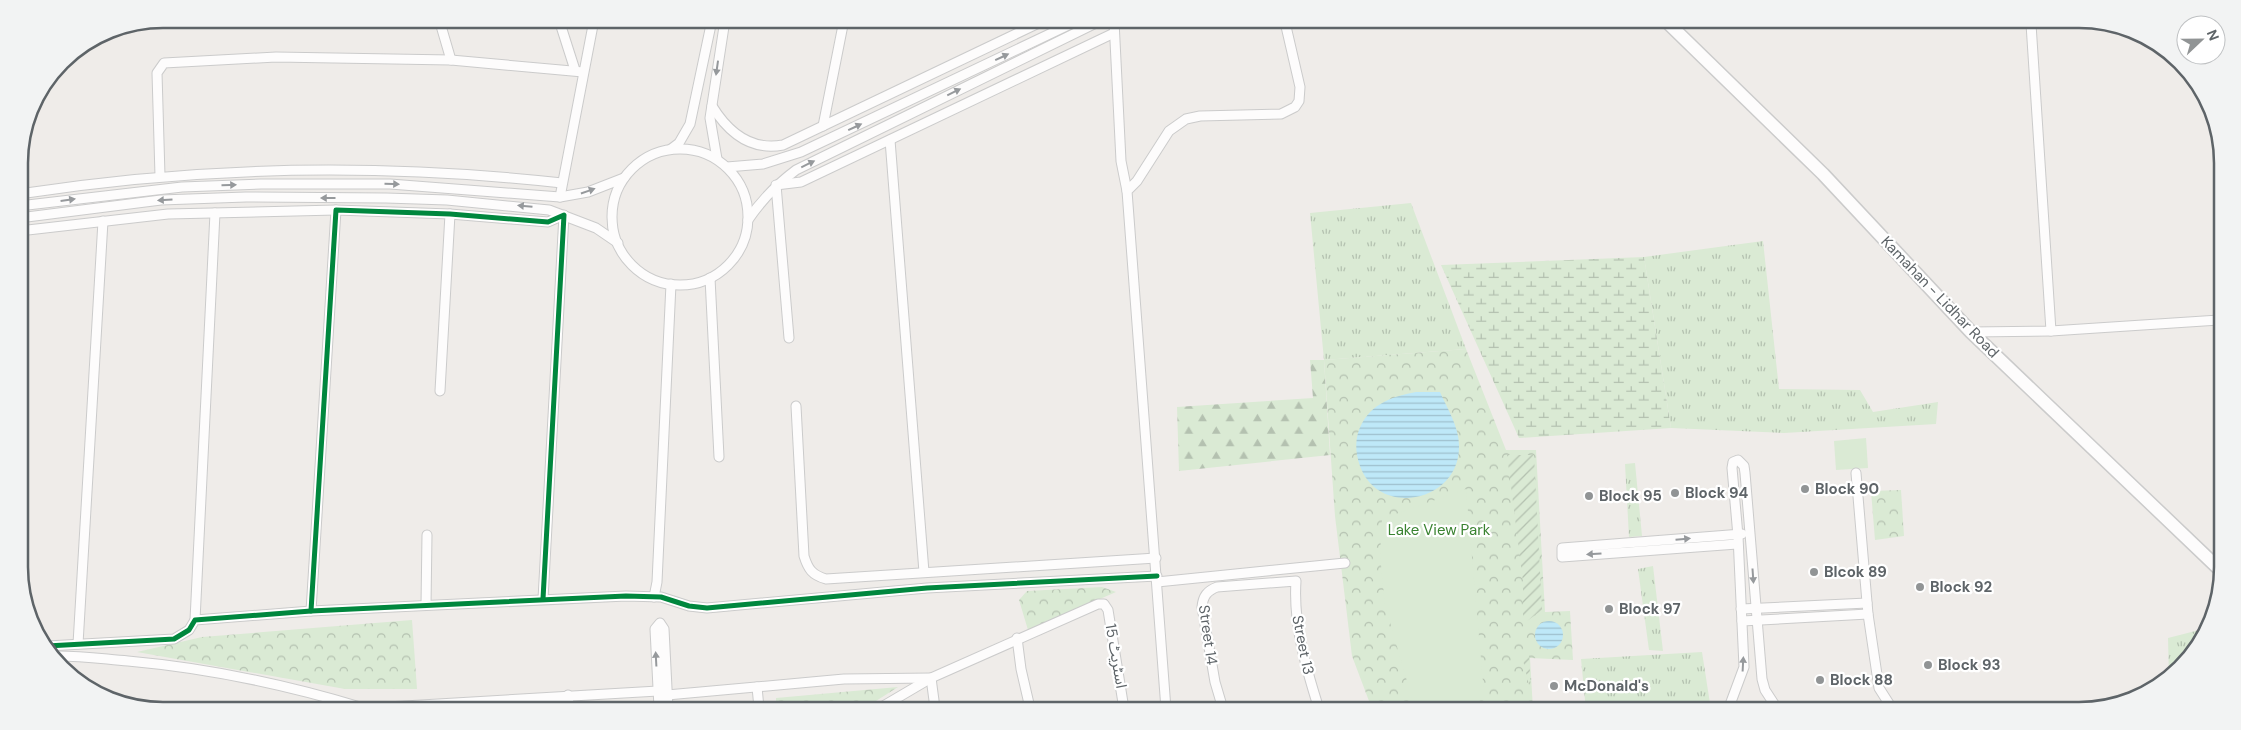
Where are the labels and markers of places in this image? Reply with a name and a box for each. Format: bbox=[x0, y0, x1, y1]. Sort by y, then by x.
place label: Block 90 bbox=[1815, 479, 1879, 499]
place label: Block 94 bbox=[1685, 483, 1749, 503]
marker: Block 90 bbox=[1799, 483, 1811, 495]
place label: Block 95 bbox=[1599, 486, 1662, 506]
marker: Block 94 bbox=[1669, 487, 1681, 499]
marker: Block 95 bbox=[1583, 490, 1595, 502]
place label: Blcok 89 bbox=[1824, 562, 1887, 582]
marker: Blcok 89 bbox=[1808, 566, 1820, 578]
place label: Block 92 bbox=[1930, 577, 1992, 597]
marker: Block 92 bbox=[1914, 581, 1926, 593]
place label: Block 97 bbox=[1619, 599, 1680, 619]
marker: Block 97 bbox=[1603, 603, 1615, 615]
place label: Block 93 bbox=[1938, 655, 2001, 675]
marker: Block 93 bbox=[1922, 659, 1934, 671]
place label: Block 88 bbox=[1830, 670, 1893, 690]
marker: Block 88 bbox=[1814, 674, 1826, 686]
place label: McDonald's bbox=[1564, 676, 1649, 696]
marker: McDonald's bbox=[1548, 680, 1560, 692]

